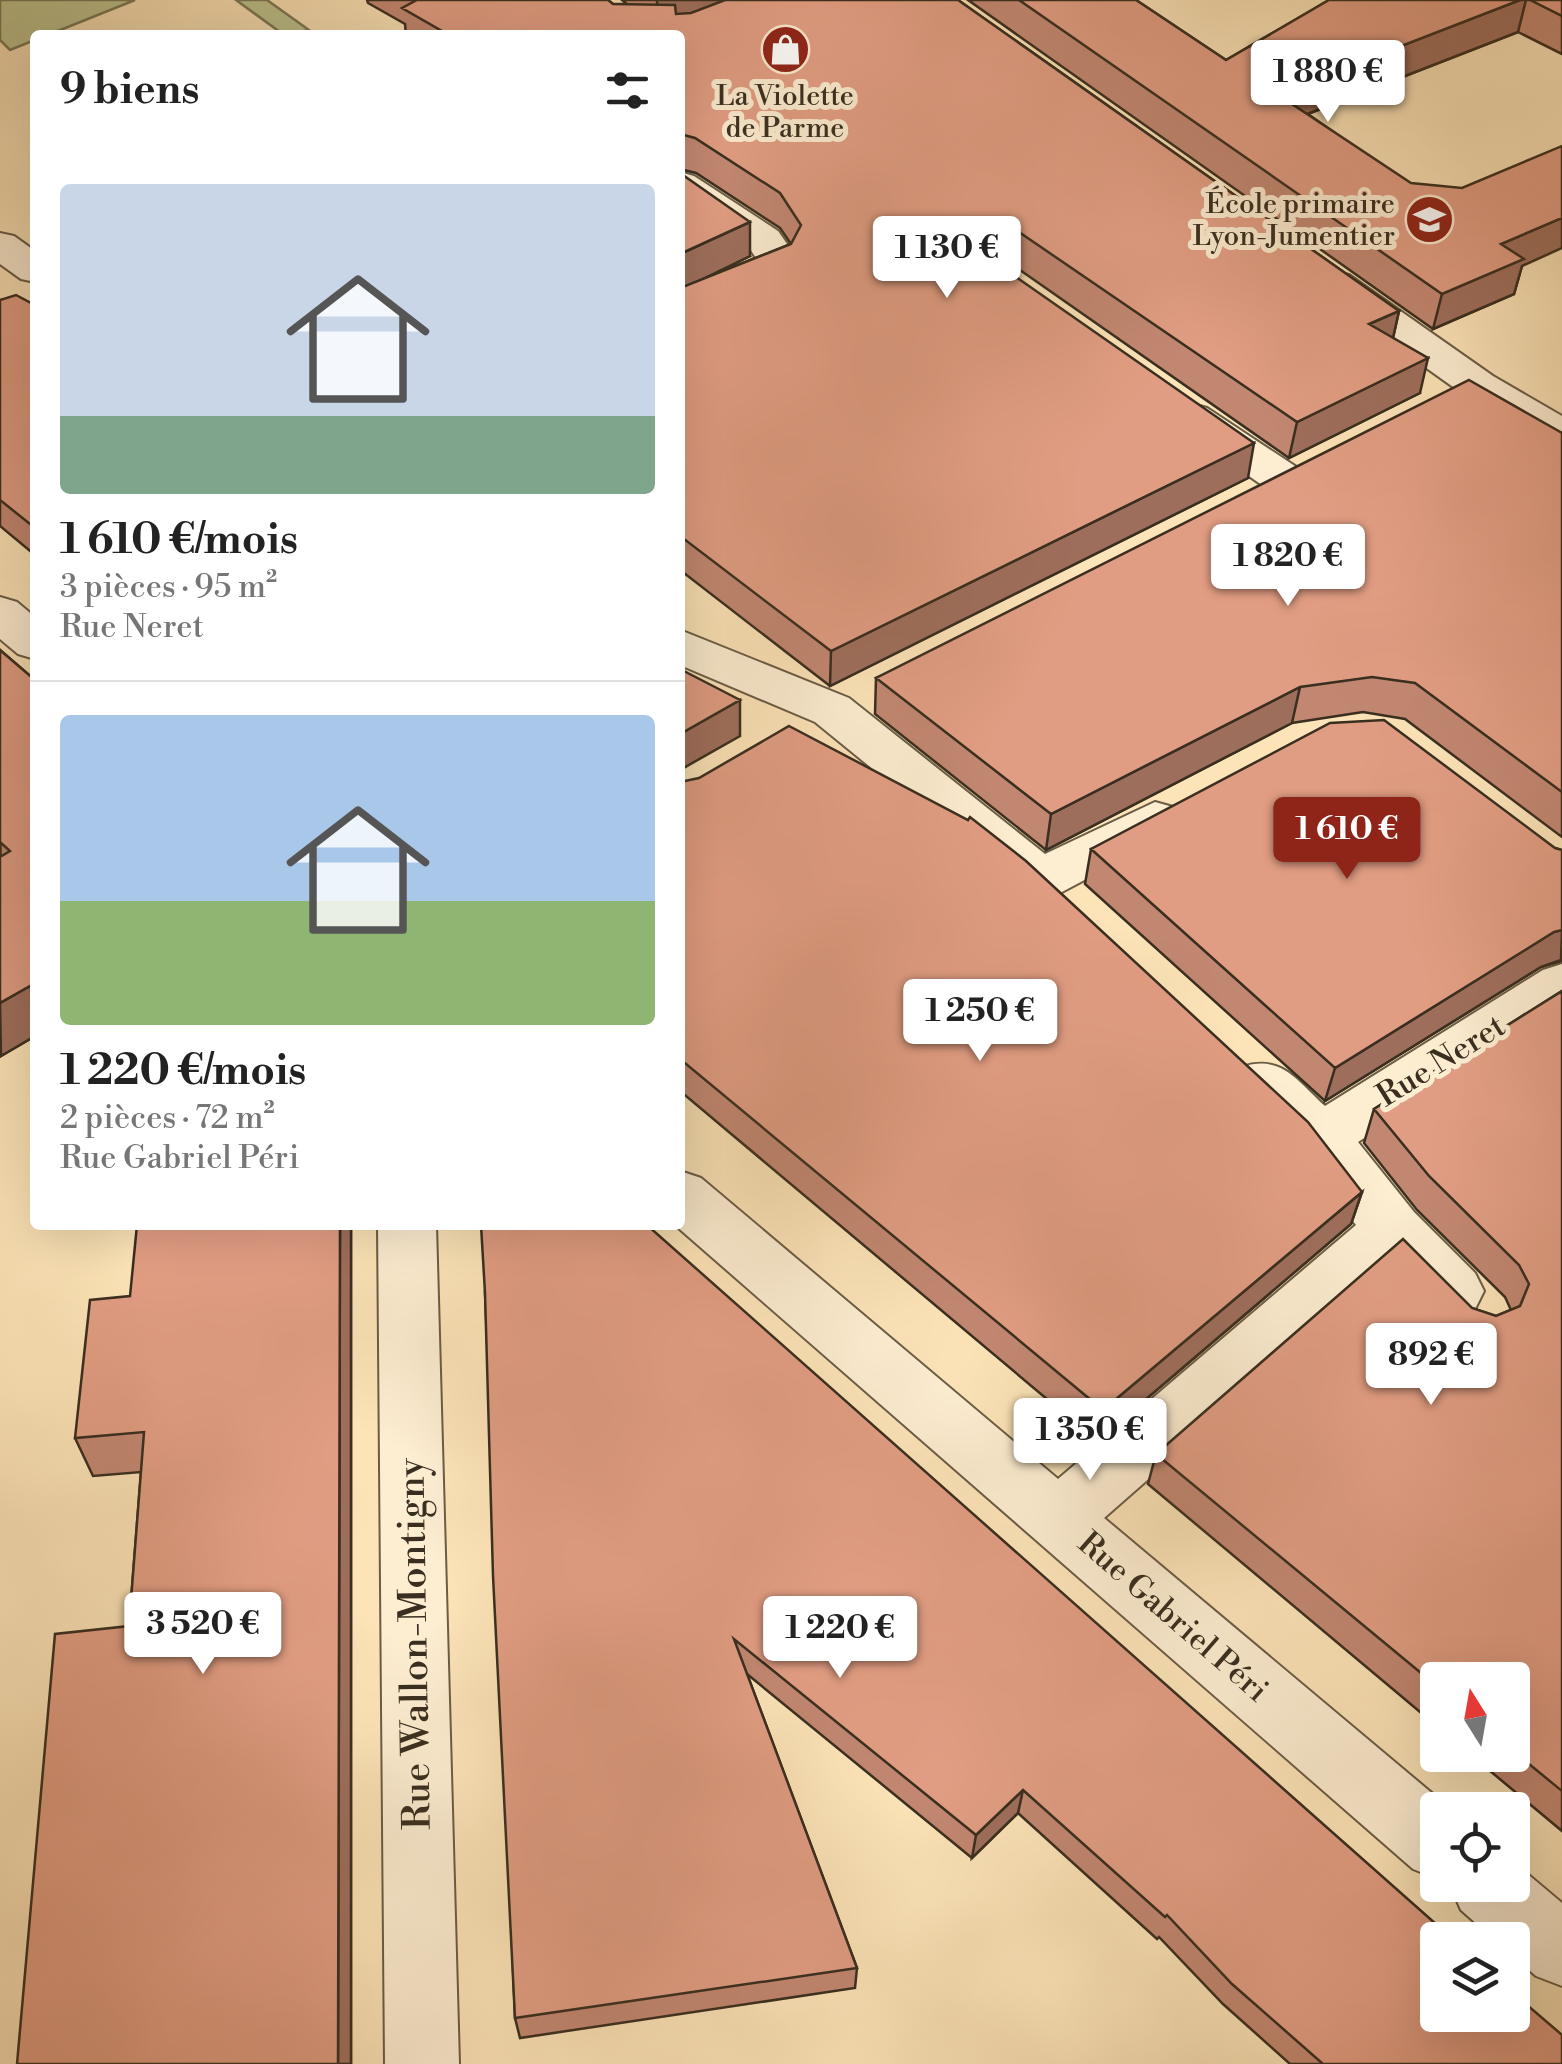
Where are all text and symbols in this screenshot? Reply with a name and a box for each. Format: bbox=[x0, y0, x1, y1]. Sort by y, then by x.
shop icon: La Violette de Parme bbox=[759, 23, 811, 75]
pin: 1 880 € bbox=[1236, 40, 1420, 125]
text: 1 880 € bbox=[1273, 52, 1383, 92]
icon: filters bbox=[600, 63, 655, 118]
text: 9 biens bbox=[60, 64, 199, 117]
place label: La Violette de Parme bbox=[716, 79, 854, 146]
place label: École primaire Lyon-Jumentier bbox=[1193, 185, 1395, 254]
school or university icon: École primaire Lyon-Jumentier bbox=[1404, 194, 1456, 246]
pin: 1 130 € bbox=[855, 216, 1039, 301]
text: 1 130 € bbox=[895, 228, 999, 268]
icon: home bbox=[268, 249, 448, 429]
text: 1 610 €/mois bbox=[60, 514, 298, 567]
pin: 1 820 € bbox=[1196, 524, 1380, 609]
text: 1 820 € bbox=[1233, 536, 1343, 576]
text: 3 pièces · 95 m² bbox=[60, 567, 277, 607]
text: Rue Neret bbox=[60, 607, 204, 647]
icon: home bbox=[268, 780, 448, 960]
pin: 1 610 € bbox=[1255, 797, 1439, 882]
text: 1 610 € bbox=[1295, 809, 1399, 849]
pin: 1 250 € bbox=[888, 979, 1072, 1064]
text: 1 250 € bbox=[925, 991, 1035, 1031]
street label: Rue Neret bbox=[1369, 1006, 1513, 1116]
text: 1 220 €/mois bbox=[60, 1045, 306, 1098]
text: 2 pièces · 72 m² bbox=[60, 1098, 275, 1138]
text: Rue Gabriel Péri bbox=[60, 1138, 299, 1178]
pin: 892 € bbox=[1361, 1323, 1501, 1408]
text: 892 € bbox=[1388, 1335, 1474, 1375]
pin: 1 350 € bbox=[998, 1398, 1182, 1483]
text: 1 350 € bbox=[1036, 1410, 1144, 1450]
street label: Rue Wallon-Montigny bbox=[388, 1457, 442, 1830]
street label: Rue Gabriel Péri bbox=[1070, 1523, 1276, 1711]
pin: 3 520 € bbox=[111, 1592, 295, 1677]
pin: 1 220 € bbox=[748, 1596, 932, 1681]
text: 3 520 € bbox=[146, 1604, 260, 1644]
text: 1 220 € bbox=[785, 1608, 895, 1648]
north arrow bbox=[1420, 1662, 1530, 1772]
map controls bbox=[1420, 1662, 1530, 2032]
button: locate bbox=[1420, 1792, 1530, 1902]
button: layers bbox=[1420, 1922, 1530, 2032]

